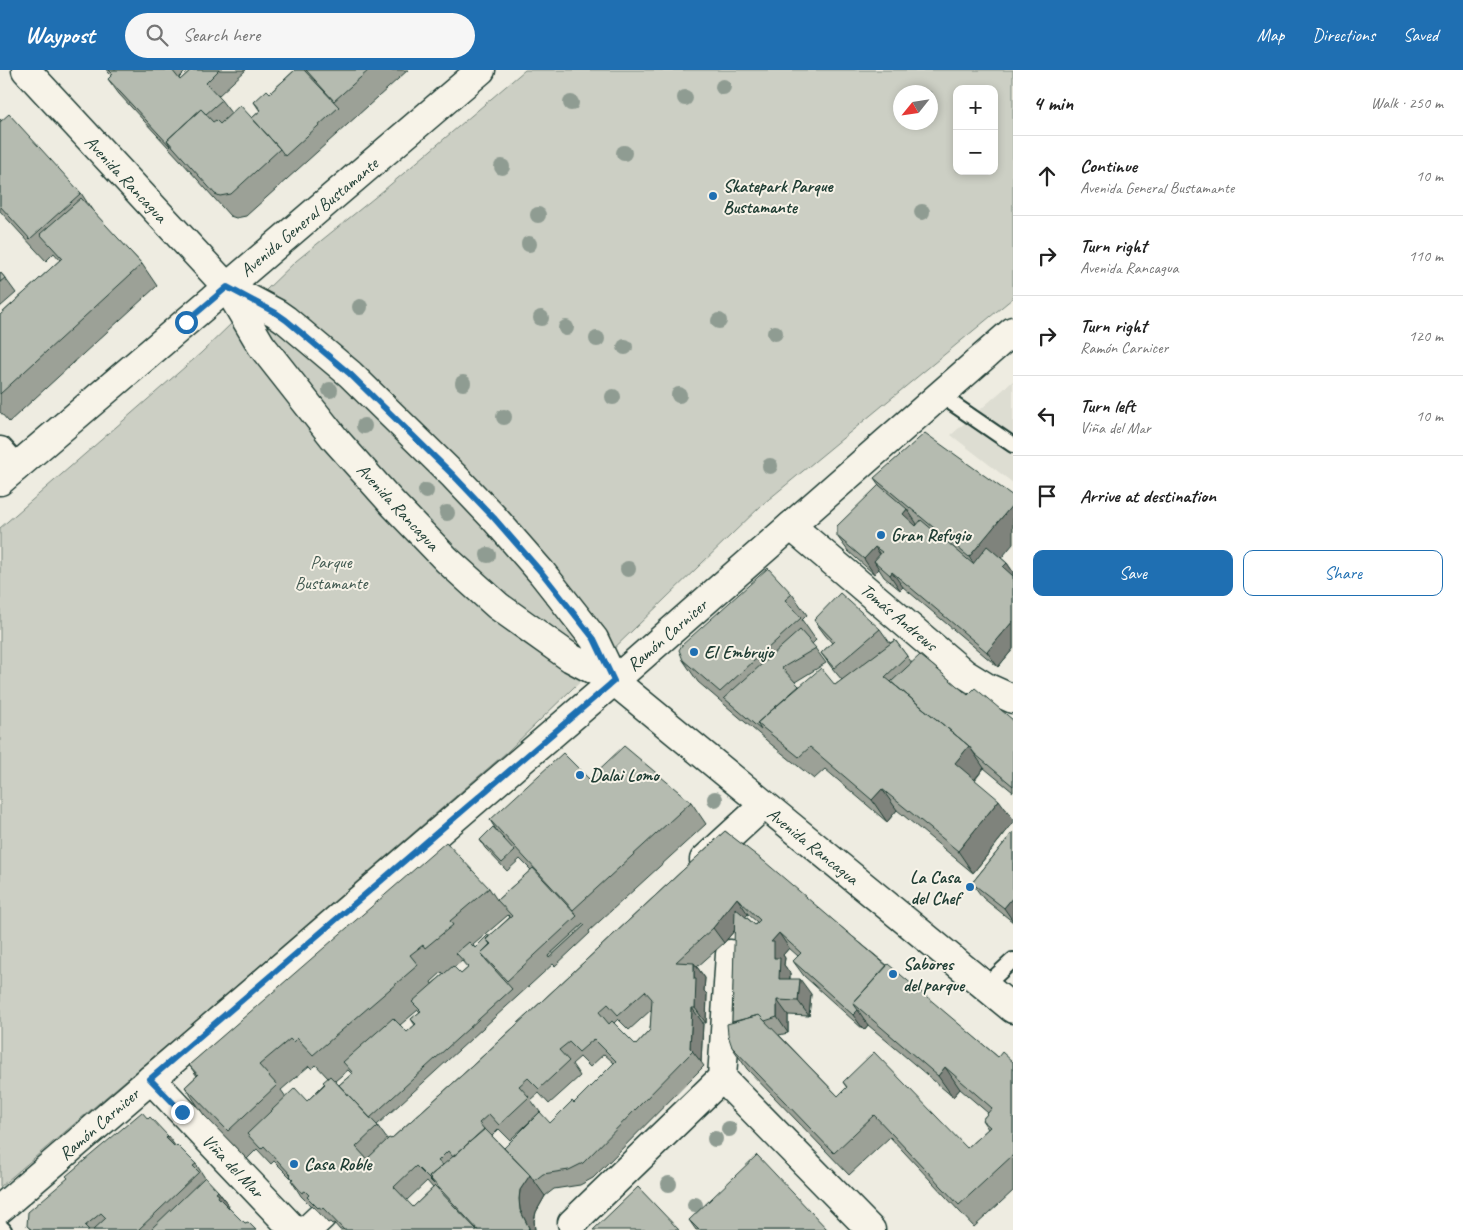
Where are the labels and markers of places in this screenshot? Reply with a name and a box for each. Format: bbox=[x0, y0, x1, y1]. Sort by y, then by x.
place label: Skatepark Parque Bustamante bbox=[723, 175, 834, 218]
marker: Skatepark Parque Bustamante bbox=[707, 190, 719, 202]
place label: Gran Refugio bbox=[891, 524, 972, 546]
marker: Gran Refugio bbox=[875, 529, 887, 541]
place label: El Embrujo bbox=[704, 641, 775, 663]
marker: El Embrujo bbox=[688, 646, 700, 658]
place label: Dalai Lomo bbox=[590, 764, 660, 786]
marker: Dalai Lomo bbox=[574, 769, 586, 781]
place label: La Casa del Chef bbox=[910, 866, 965, 909]
marker: La Casa del Chef bbox=[964, 881, 976, 893]
place label: Sabores del parque bbox=[903, 953, 966, 996]
marker: Sabores del parque bbox=[887, 968, 899, 980]
place label: Casa Roble bbox=[304, 1153, 373, 1175]
marker: Casa Roble bbox=[288, 1158, 300, 1170]

